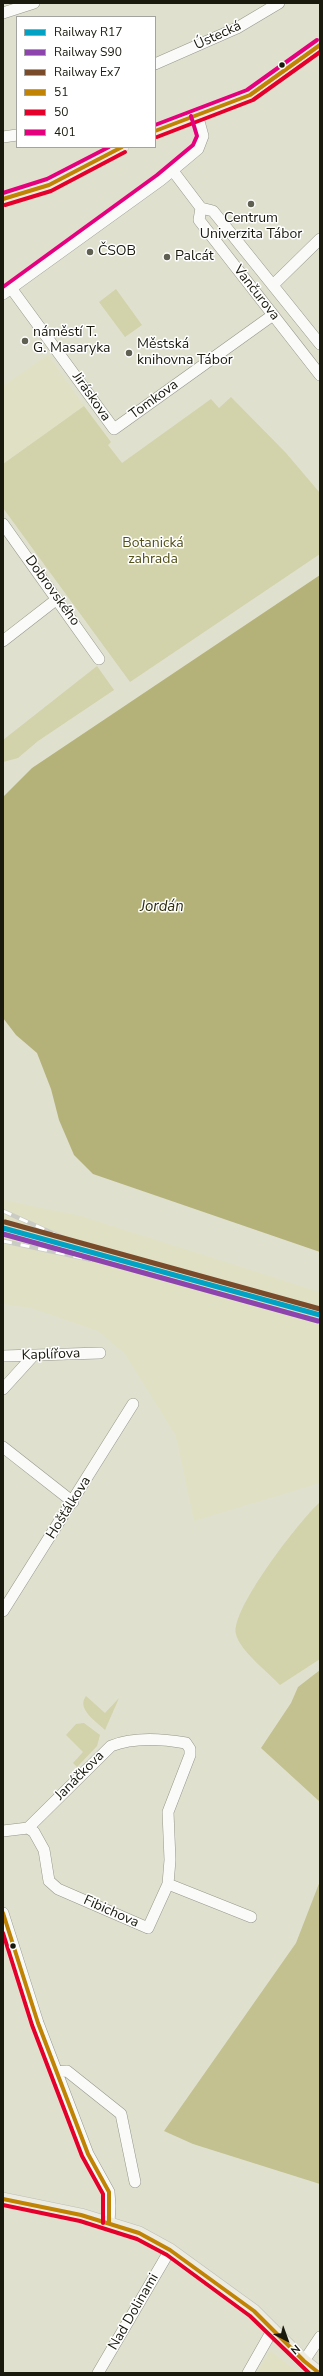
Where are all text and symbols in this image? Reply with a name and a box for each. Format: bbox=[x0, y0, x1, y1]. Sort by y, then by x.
legend bbox=[16, 16, 156, 148]
street label: Ústecká bbox=[192, 18, 244, 54]
text: Railway R17 bbox=[54, 24, 123, 40]
text: Railway S90 bbox=[54, 44, 122, 60]
unlabelled marker bbox=[277, 60, 287, 70]
text: Railway Ex7 bbox=[54, 64, 121, 80]
text: 51 bbox=[54, 84, 68, 100]
text: 50 bbox=[54, 104, 68, 120]
text: 401 bbox=[54, 124, 76, 140]
marker: Centrum Univerzita Tábor bbox=[246, 199, 256, 209]
place label: Centrum Univerzita Tábor bbox=[200, 211, 302, 244]
place label: ČSOB bbox=[98, 244, 136, 260]
marker: ČSOB bbox=[85, 247, 95, 257]
place label: Palcát bbox=[175, 249, 214, 265]
marker: Palcát bbox=[162, 252, 172, 262]
street label: Vančurova bbox=[229, 262, 283, 324]
place label: náměstí T. G. Masaryka bbox=[33, 325, 110, 358]
marker: náměstí T. G. Masaryka bbox=[20, 336, 30, 346]
place label: Městská knihovna Tábor bbox=[137, 337, 233, 370]
marker: Městská knihovna Tábor bbox=[124, 348, 134, 358]
street label: Jiráskova bbox=[68, 369, 114, 425]
street label: Tomkova bbox=[126, 377, 182, 423]
park label: Botanická zahrada bbox=[122, 536, 184, 568]
street label: Dobrovského bbox=[21, 553, 83, 629]
water label: Jordán bbox=[140, 898, 184, 916]
street label: Kaplířova bbox=[21, 1346, 81, 1364]
street label: Hošťálkova bbox=[43, 1474, 95, 1542]
street label: Janáčkova bbox=[52, 1748, 108, 1804]
street label: Fibichova bbox=[81, 1892, 141, 1932]
unlabelled marker bbox=[8, 1941, 18, 1951]
street label: Nad Dolinami bbox=[105, 2271, 163, 2353]
north arrow bbox=[267, 2320, 307, 2360]
text: N bbox=[287, 2341, 303, 2358]

